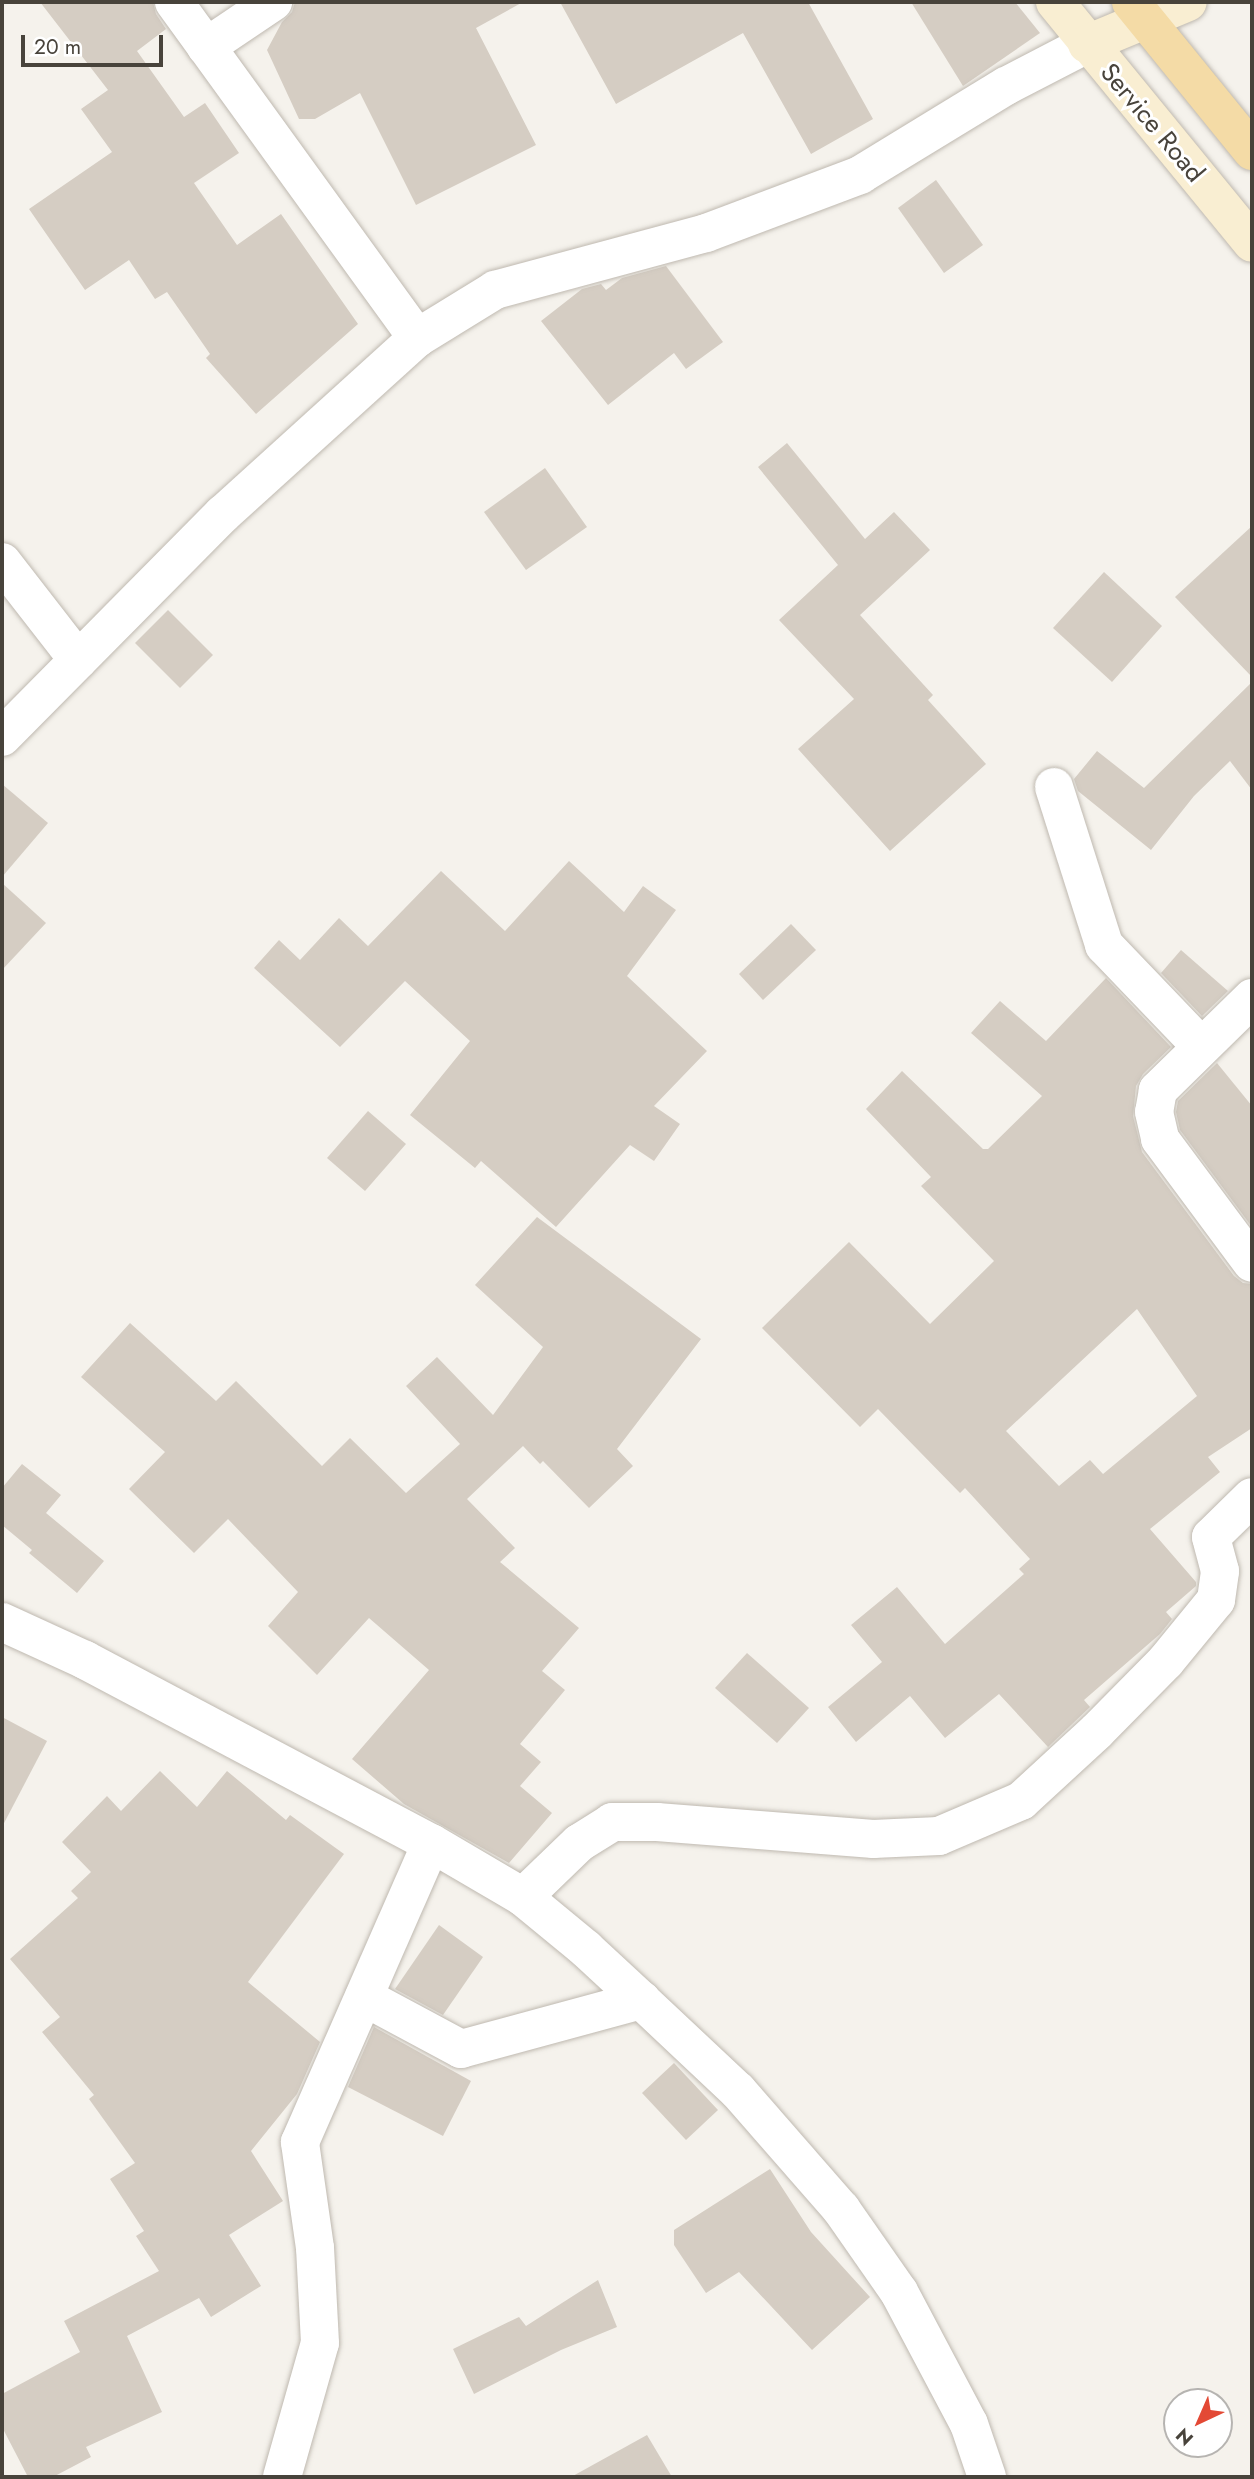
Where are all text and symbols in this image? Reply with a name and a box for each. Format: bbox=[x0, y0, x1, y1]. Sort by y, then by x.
scale bar bbox=[24, 21, 166, 65]
text: 20 m bbox=[34, 32, 81, 62]
street label: Service Road bbox=[1093, 57, 1211, 189]
north arrow bbox=[1163, 2388, 1233, 2458]
text: N bbox=[1170, 2422, 1199, 2452]

